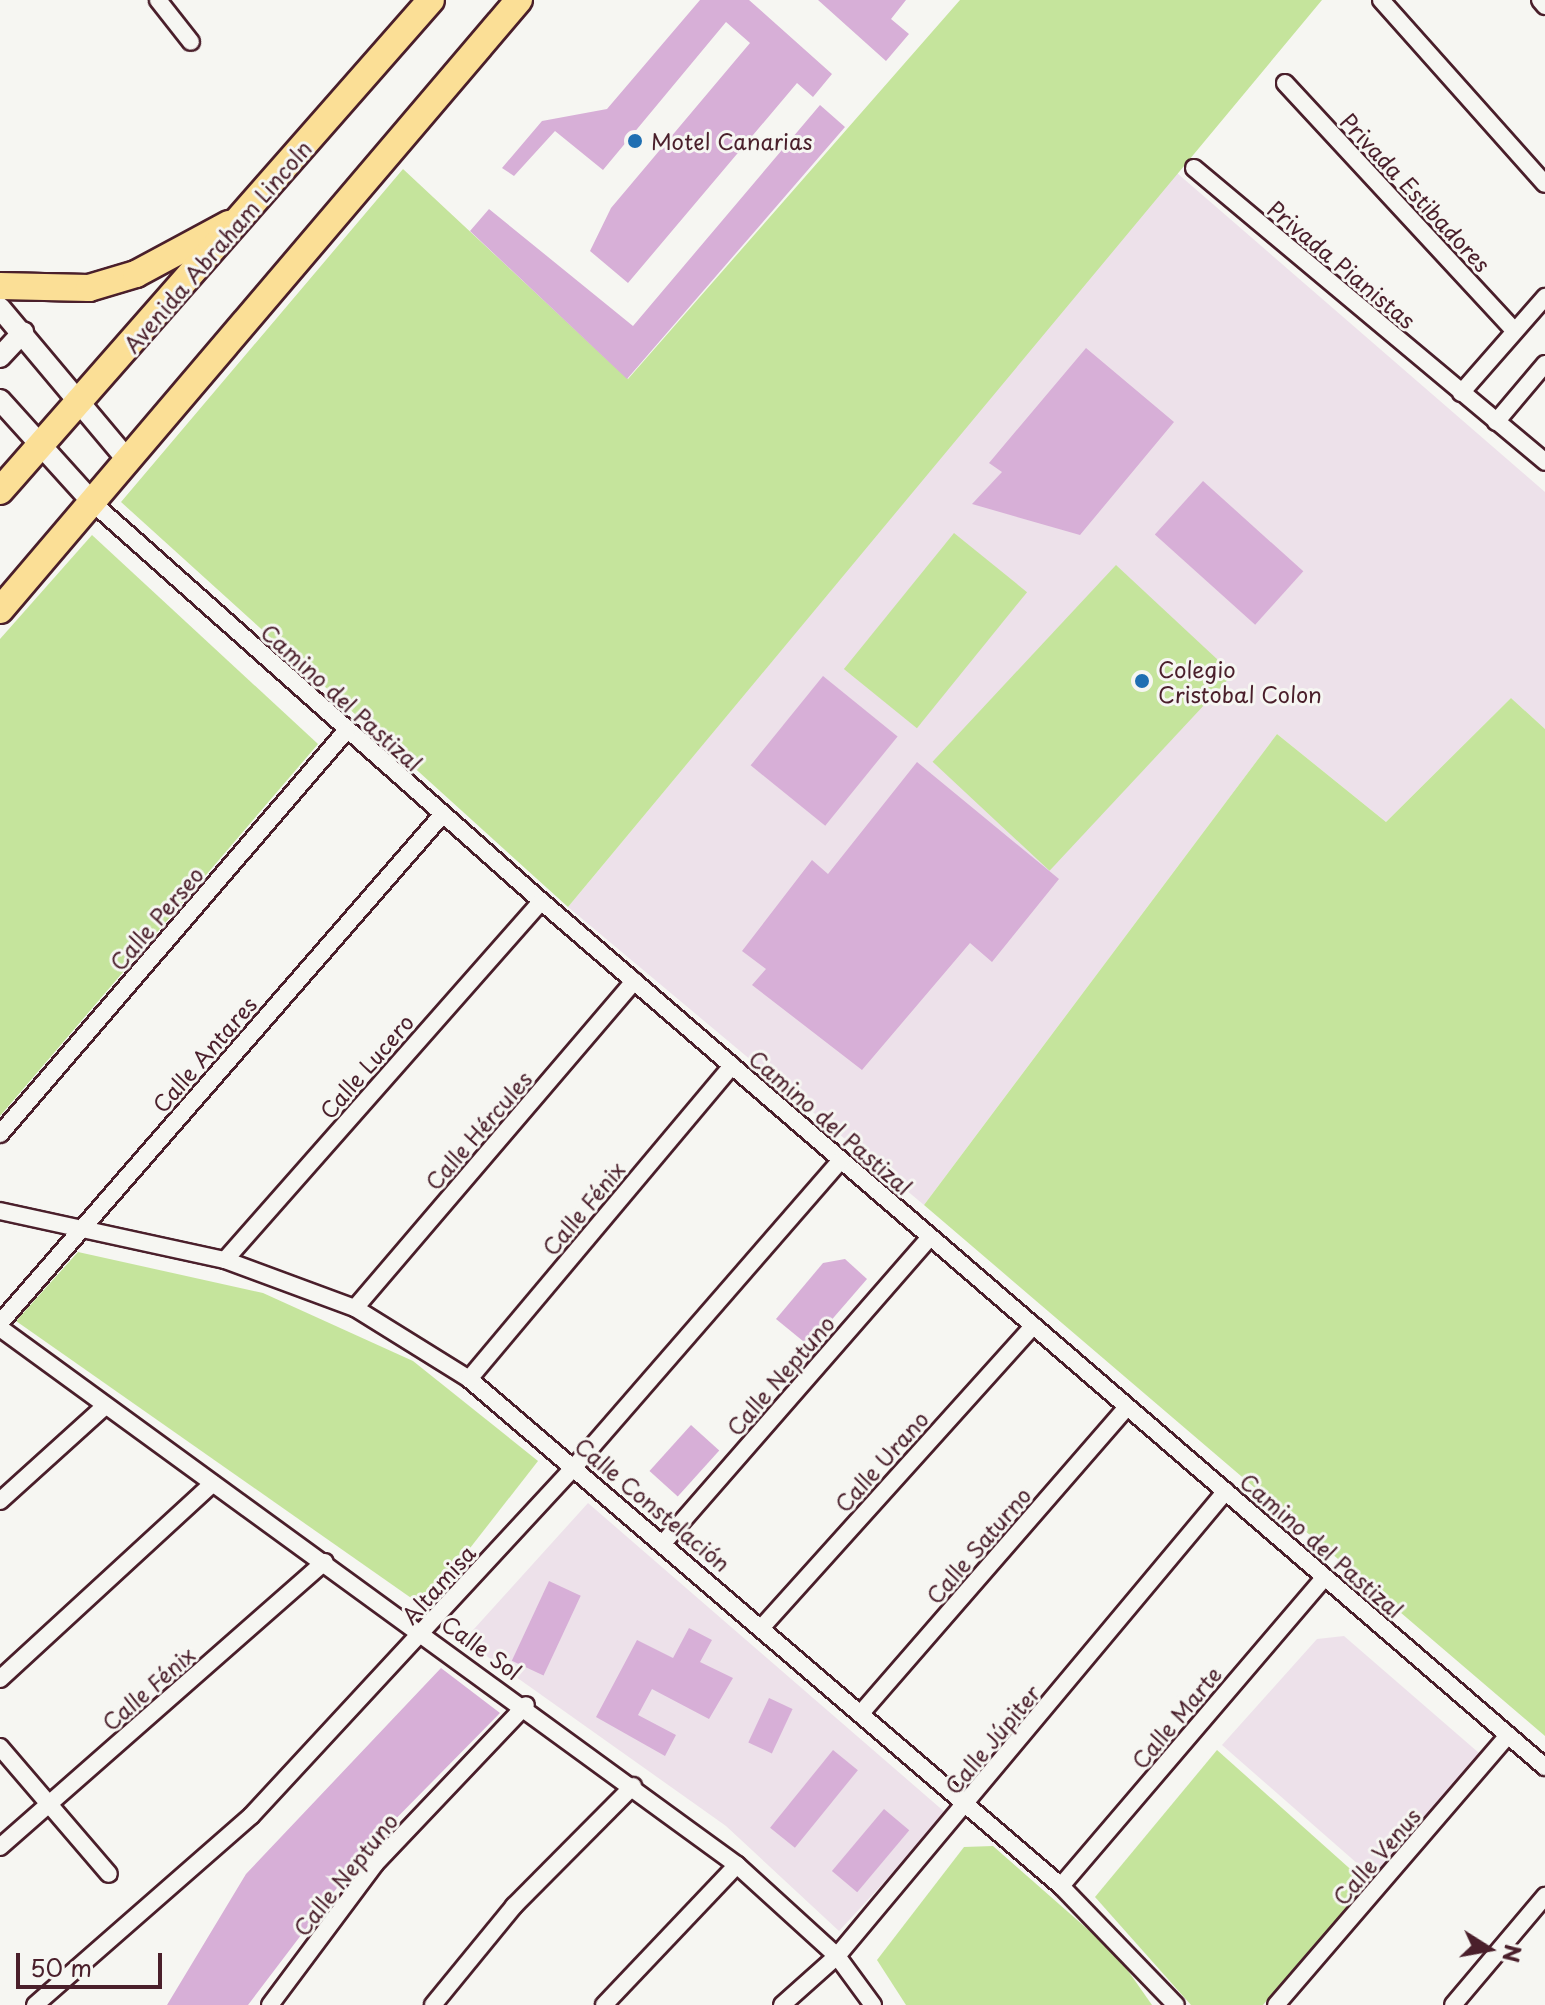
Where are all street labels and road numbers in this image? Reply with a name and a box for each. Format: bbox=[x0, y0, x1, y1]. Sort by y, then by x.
street label: Privada Estibadores bbox=[1335, 107, 1497, 277]
street label: Avenida Abraham Lincoln bbox=[118, 135, 316, 357]
street label: Privada Pianistas bbox=[1263, 195, 1421, 333]
street label: Camino del Pastizal bbox=[256, 618, 428, 776]
street label: Calle Perseo bbox=[104, 861, 208, 975]
street label: Calle Antares bbox=[146, 990, 262, 1118]
street label: Calle Lucero bbox=[313, 1008, 419, 1124]
street label: Camino del Pastizal bbox=[744, 1044, 918, 1200]
street label: Calle Hércules bbox=[419, 1065, 537, 1195]
street label: Calle Fénix bbox=[536, 1156, 630, 1260]
street label: Calle Neptuno bbox=[721, 1309, 839, 1441]
street label: Calle Urano bbox=[829, 1405, 933, 1517]
street label: Calle Constelación bbox=[570, 1431, 736, 1577]
street label: Camino del Pastizal bbox=[1235, 1467, 1409, 1623]
street label: Calle Saturno bbox=[920, 1481, 1036, 1609]
street label: Altamisa bbox=[396, 1539, 480, 1629]
street label: Calle Sol bbox=[437, 1609, 527, 1685]
street label: Calle Fénix bbox=[96, 1640, 200, 1736]
street label: Calle Marte bbox=[1126, 1660, 1226, 1774]
street label: Calle Júpiter bbox=[938, 1678, 1046, 1800]
street label: Calle Venus bbox=[1326, 1801, 1426, 1911]
street label: Calle Neptuno bbox=[287, 1807, 403, 1941]

